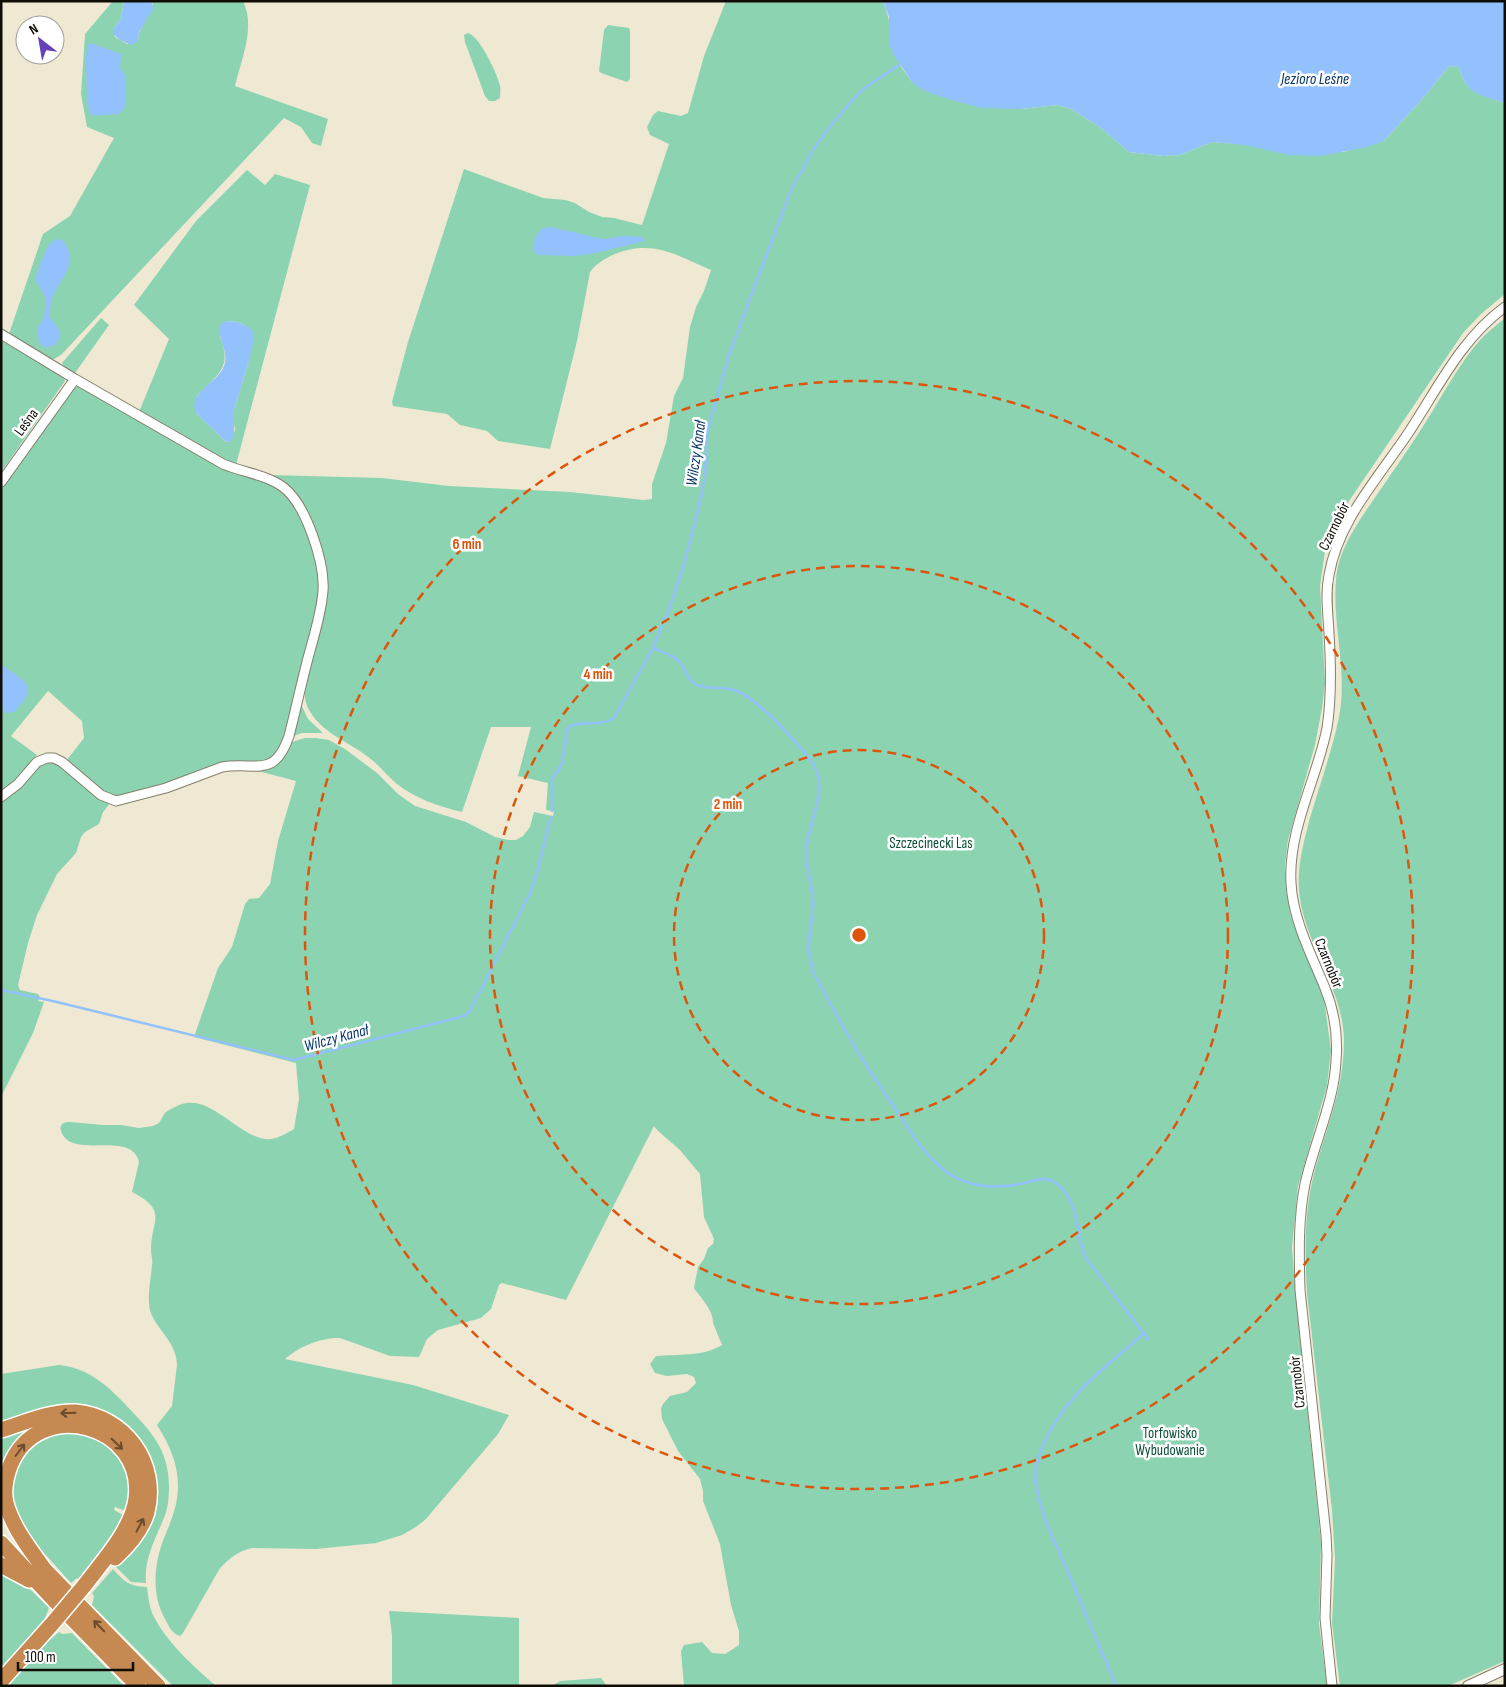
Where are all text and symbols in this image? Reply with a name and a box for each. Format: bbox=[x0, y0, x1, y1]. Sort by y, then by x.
north arrow bbox=[15, 15, 65, 65]
text: N bbox=[26, 20, 41, 38]
water label: Jezioro Leśne bbox=[1280, 70, 1349, 89]
street label: Leśna bbox=[10, 405, 43, 440]
water label: Wilczy Kanał bbox=[682, 418, 711, 487]
street label: Czarnobór bbox=[1314, 498, 1355, 554]
text: 6 min bbox=[452, 535, 482, 554]
text: 4 min bbox=[584, 665, 612, 684]
text: 2 min bbox=[714, 795, 742, 814]
park label: Szczecinecki Las bbox=[889, 834, 973, 853]
centre of rings bbox=[850, 926, 868, 944]
street label: Czarnobór bbox=[1310, 935, 1347, 992]
water label: Wilczy Kanał bbox=[302, 1020, 372, 1056]
street label: Czarnobór bbox=[1285, 1354, 1310, 1409]
one-way arrow bbox=[60, 1408, 76, 1418]
park label: Torfowisko Wybudowanie bbox=[1135, 1424, 1205, 1460]
one-way arrow bbox=[111, 1438, 124, 1450]
one-way arrow bbox=[15, 1443, 25, 1457]
one-way arrow bbox=[136, 1519, 146, 1533]
one-way arrow bbox=[93, 1620, 105, 1632]
scale bar bbox=[18, 1640, 132, 1672]
text: 100 m bbox=[25, 1648, 56, 1667]

